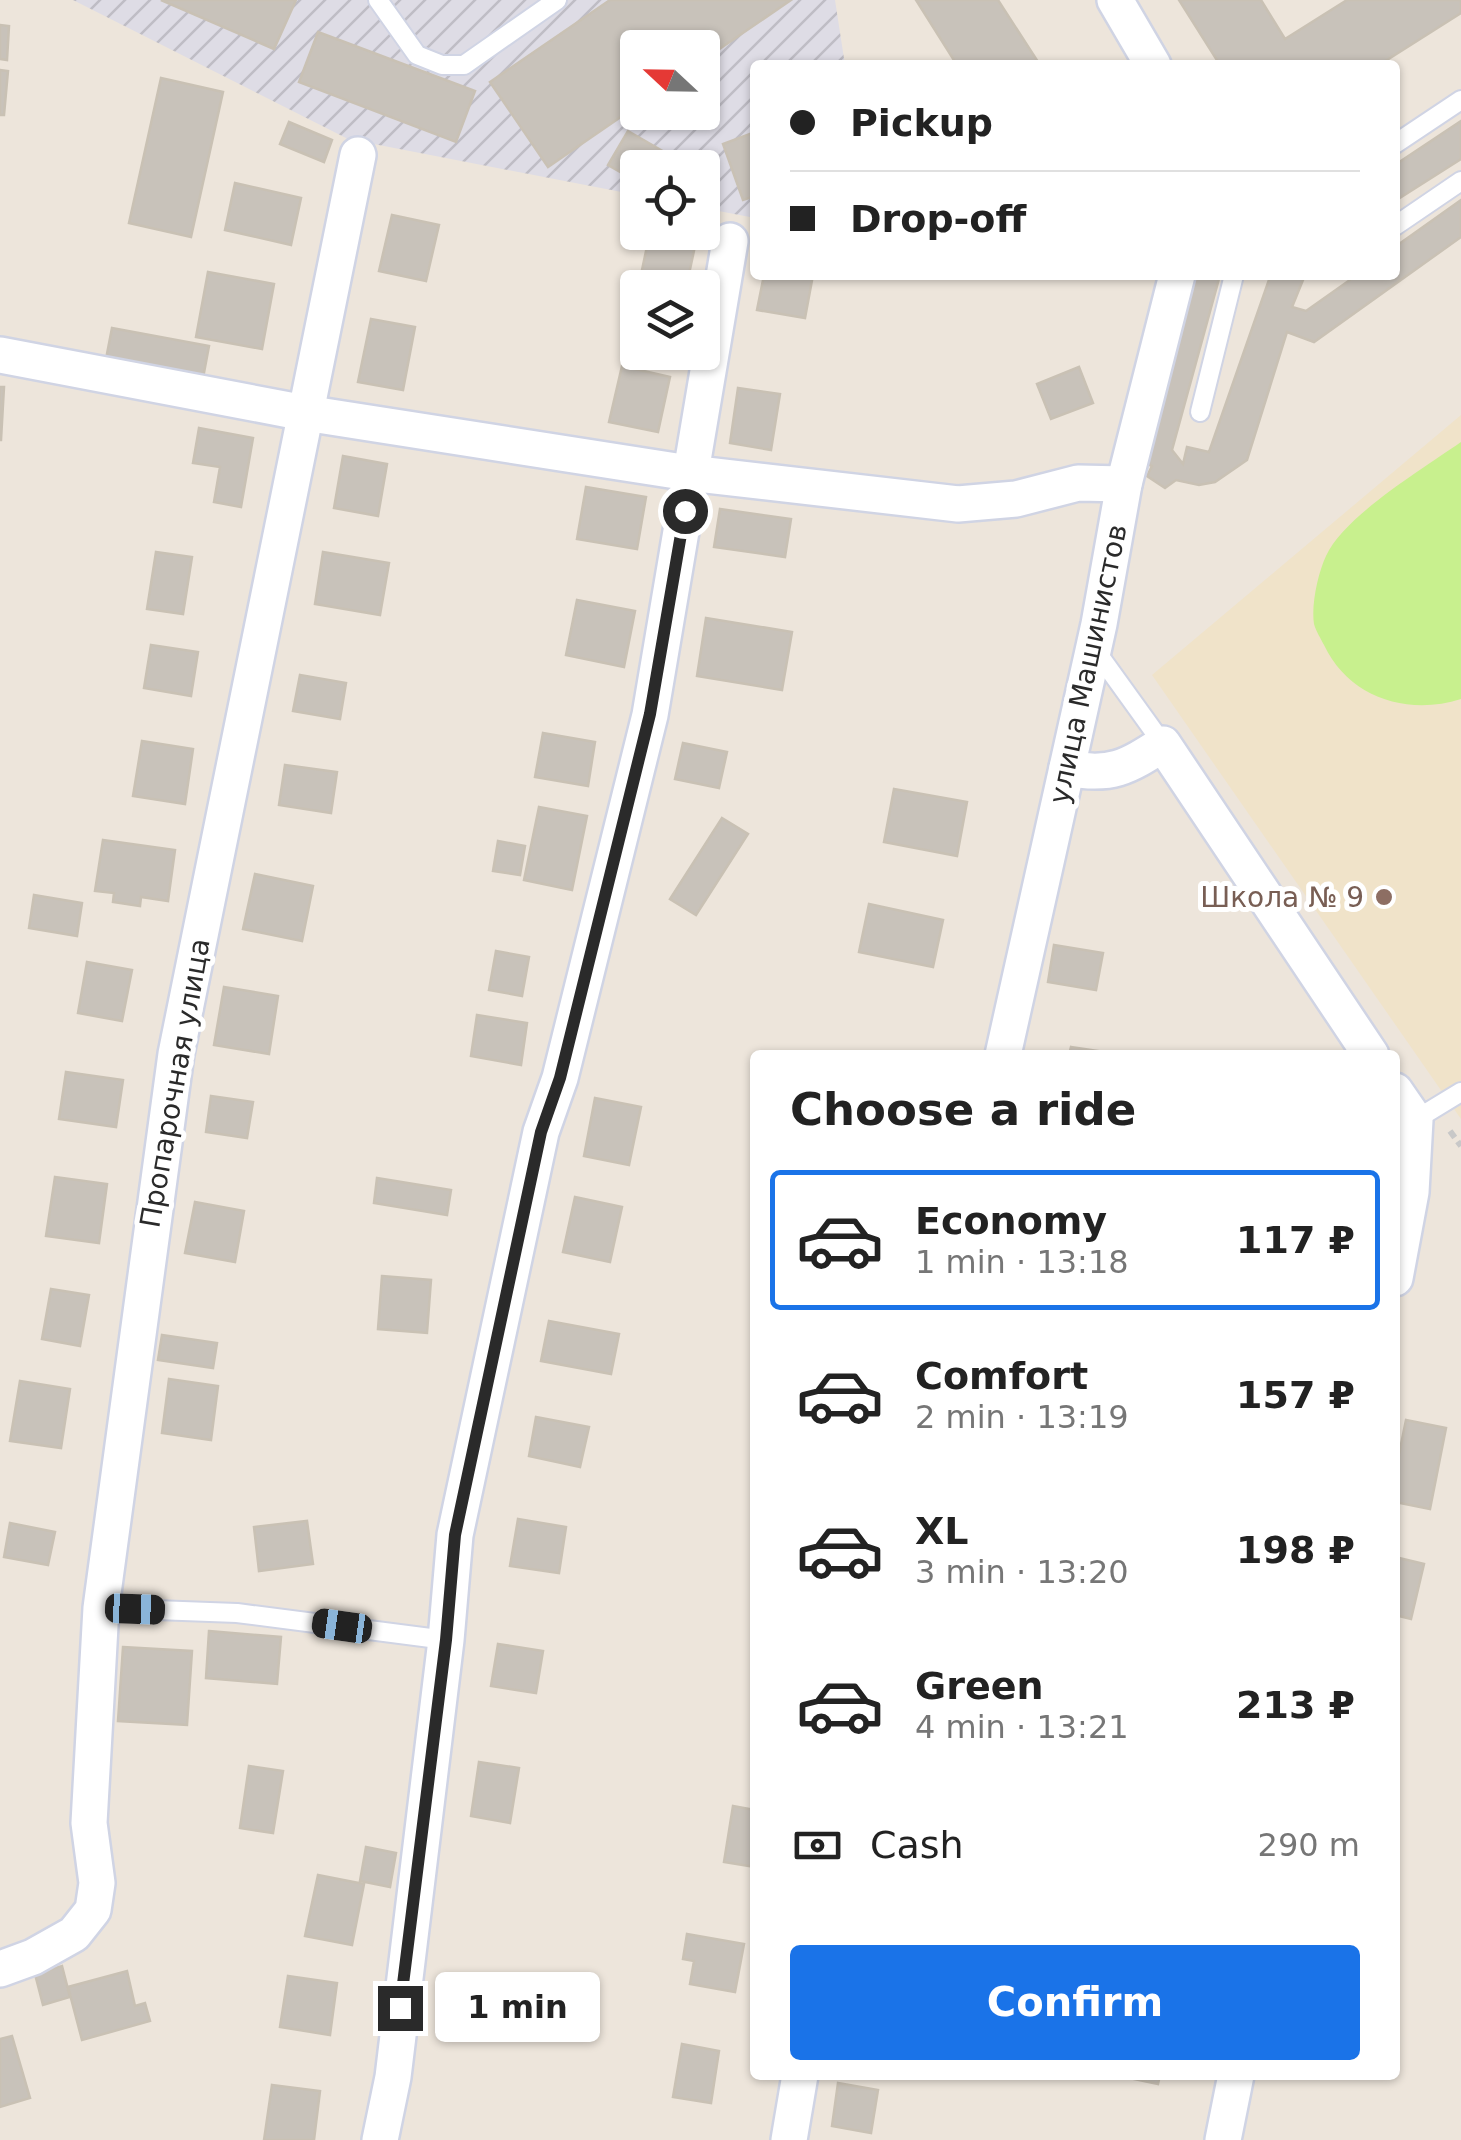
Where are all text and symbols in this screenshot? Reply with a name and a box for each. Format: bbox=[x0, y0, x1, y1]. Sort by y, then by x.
north arrow bbox=[620, 30, 720, 130]
map controls bbox=[620, 30, 720, 370]
text: Pickup bbox=[850, 101, 993, 145]
button: locate bbox=[620, 150, 720, 250]
text: Drop-off bbox=[850, 197, 1026, 241]
button: layers bbox=[620, 270, 720, 370]
route start bbox=[663, 489, 708, 534]
street label: улица Машинистов bbox=[1042, 521, 1134, 807]
place label: Школа № 9 bbox=[1200, 881, 1364, 914]
marker: Школа № 9 bbox=[1373, 886, 1395, 908]
street label: Пропарочная улица bbox=[133, 936, 217, 1230]
text: Choose a ride bbox=[790, 1083, 1136, 1136]
icon: car bbox=[795, 1195, 885, 1285]
text: Economy bbox=[915, 1199, 1107, 1243]
text: 117 ₽ bbox=[1236, 1218, 1355, 1262]
text: 1 min · 13:18 bbox=[915, 1243, 1129, 1281]
icon: car bbox=[795, 1350, 885, 1440]
text: Comfort bbox=[915, 1354, 1088, 1398]
text: 157 ₽ bbox=[1236, 1373, 1355, 1417]
text: 2 min · 13:19 bbox=[915, 1398, 1129, 1436]
icon: car bbox=[795, 1505, 885, 1595]
text: XL bbox=[915, 1509, 969, 1553]
text: 198 ₽ bbox=[1236, 1528, 1355, 1572]
text: 3 min · 13:20 bbox=[915, 1553, 1129, 1591]
car bbox=[104, 1593, 166, 1625]
car bbox=[310, 1607, 374, 1645]
icon: car bbox=[795, 1660, 885, 1750]
text: Green bbox=[915, 1664, 1044, 1708]
text: 213 ₽ bbox=[1236, 1683, 1355, 1727]
text: 4 min · 13:21 bbox=[915, 1708, 1129, 1746]
icon: cash bbox=[790, 1818, 845, 1873]
text: Cash bbox=[870, 1823, 964, 1867]
text: 290 m bbox=[1258, 1826, 1360, 1864]
button: Confirm bbox=[790, 1945, 1360, 2060]
callout: 1 min bbox=[435, 1973, 600, 2043]
route end bbox=[378, 1986, 423, 2031]
text: 1 min bbox=[467, 1988, 568, 2026]

